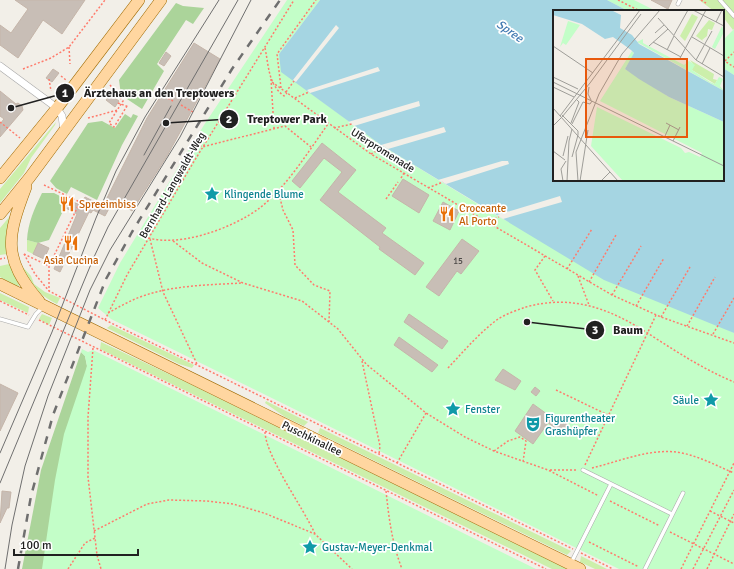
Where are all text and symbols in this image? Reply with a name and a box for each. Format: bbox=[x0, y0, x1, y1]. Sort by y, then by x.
inset map bbox=[553, 10, 724, 181]
water label: Spree bbox=[493, 17, 527, 47]
callout: Ärztehaus an den Treptowers bbox=[55, 81, 242, 105]
text: 1 bbox=[62, 86, 69, 101]
text: Ärztehaus an den Treptowers bbox=[84, 86, 235, 101]
callout: Treptower Park bbox=[219, 107, 335, 131]
text: 2 bbox=[226, 112, 232, 127]
text: Treptower Park bbox=[247, 112, 328, 127]
street label: Uferpromenade bbox=[348, 126, 417, 175]
street label: Bernhard-Langwaldt-Weg bbox=[137, 130, 208, 241]
place icon: Klingende Blume bbox=[203, 185, 221, 203]
place label: Klingende Blume bbox=[224, 188, 304, 201]
restaurant icon: Spreeimbiss bbox=[58, 195, 76, 213]
place label: Spreeimbiss bbox=[79, 198, 136, 211]
place label: Croccante Al Porto bbox=[459, 202, 506, 228]
restaurant icon: Croccante Al Porto bbox=[438, 205, 456, 223]
restaurant icon: Asia Cucina bbox=[62, 234, 80, 252]
place label: Asia Cucina bbox=[44, 254, 99, 267]
house number: 15 bbox=[453, 256, 463, 267]
callout: Baum bbox=[585, 318, 651, 342]
text: 3 bbox=[592, 323, 598, 338]
text: Baum bbox=[613, 323, 643, 338]
place icon: Säule bbox=[702, 391, 720, 409]
place label: Säule bbox=[673, 394, 699, 407]
place icon: Fenster bbox=[444, 400, 462, 418]
place label: Fenster bbox=[465, 403, 500, 416]
place label: Figurentheater Grashüpfer bbox=[545, 412, 615, 438]
theatre icon: Figurentheater Grashüpfer bbox=[524, 415, 542, 433]
street label: Puschkinallee bbox=[280, 418, 344, 459]
scale bar bbox=[14, 531, 138, 557]
text: 100 m bbox=[20, 538, 52, 553]
place icon: Gustav-Meyer-Denkmal bbox=[301, 538, 319, 556]
place label: Gustav-Meyer-Denkmal bbox=[322, 541, 432, 554]

